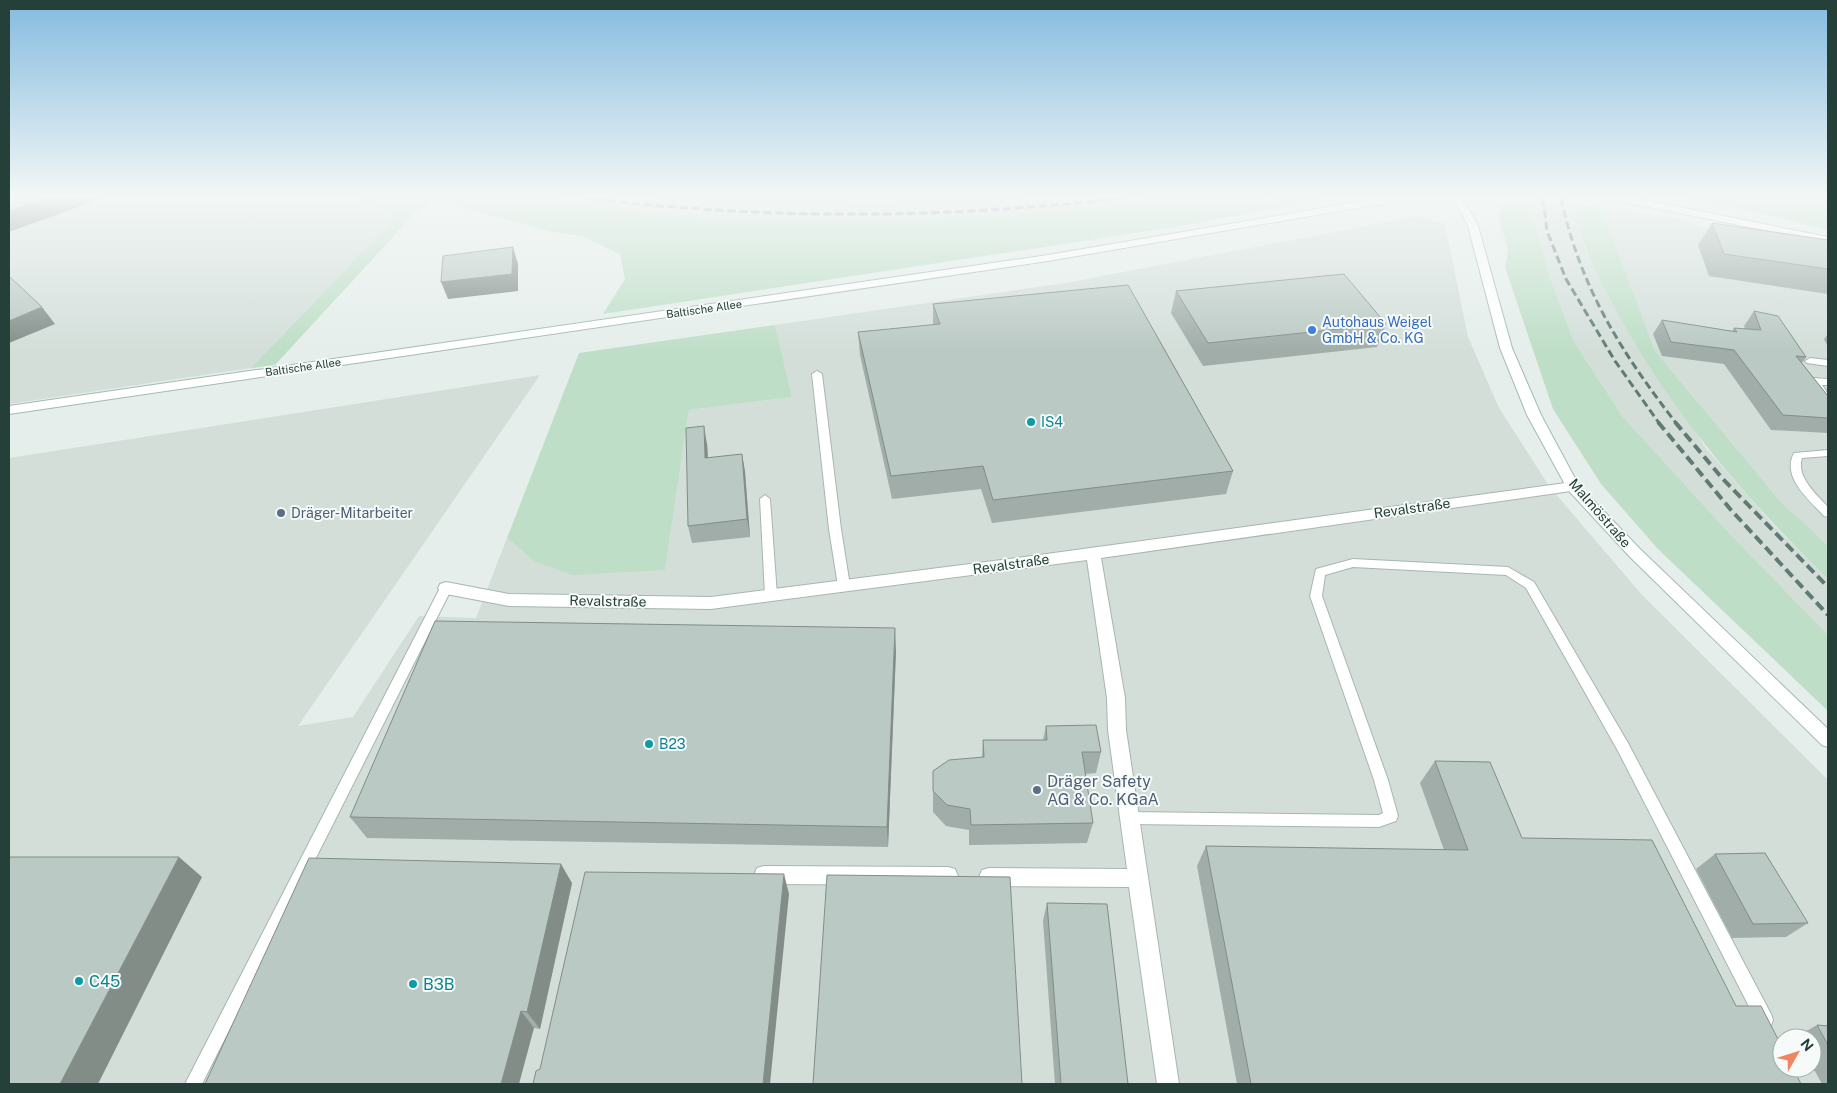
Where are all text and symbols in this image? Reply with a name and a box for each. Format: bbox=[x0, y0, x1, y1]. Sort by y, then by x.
street label: Baltische Allee bbox=[665, 298, 743, 320]
place label: Autohaus Weigel GmbH & Co. KG bbox=[1322, 314, 1432, 346]
marker: Autohaus Weigel GmbH & Co. KG bbox=[1306, 324, 1318, 336]
street label: Baltische Allee bbox=[264, 356, 342, 378]
place label: IS4 bbox=[1041, 414, 1063, 430]
marker: IS4 bbox=[1025, 416, 1037, 428]
street label: Malmöstraße bbox=[1566, 475, 1634, 551]
street label: Revalstraße bbox=[1373, 495, 1451, 521]
place label: Dräger-Mitarbeiter bbox=[291, 505, 413, 521]
marker: Dräger-Mitarbeiter bbox=[275, 507, 287, 519]
street label: Revalstraße bbox=[972, 551, 1050, 577]
street label: Revalstraße bbox=[569, 592, 647, 610]
place label: B23 bbox=[659, 736, 686, 752]
marker: B23 bbox=[643, 738, 655, 750]
place label: Dräger Safety AG & Co. KGaA bbox=[1047, 772, 1159, 809]
marker: Dräger Safety AG & Co. KGaA bbox=[1031, 784, 1043, 796]
place label: C45 bbox=[89, 972, 120, 991]
marker: C45 bbox=[73, 975, 85, 987]
place label: B3B bbox=[423, 975, 455, 994]
marker: B3B bbox=[407, 978, 419, 990]
north arrow bbox=[1772, 1028, 1822, 1078]
text: N bbox=[1797, 1036, 1817, 1054]

